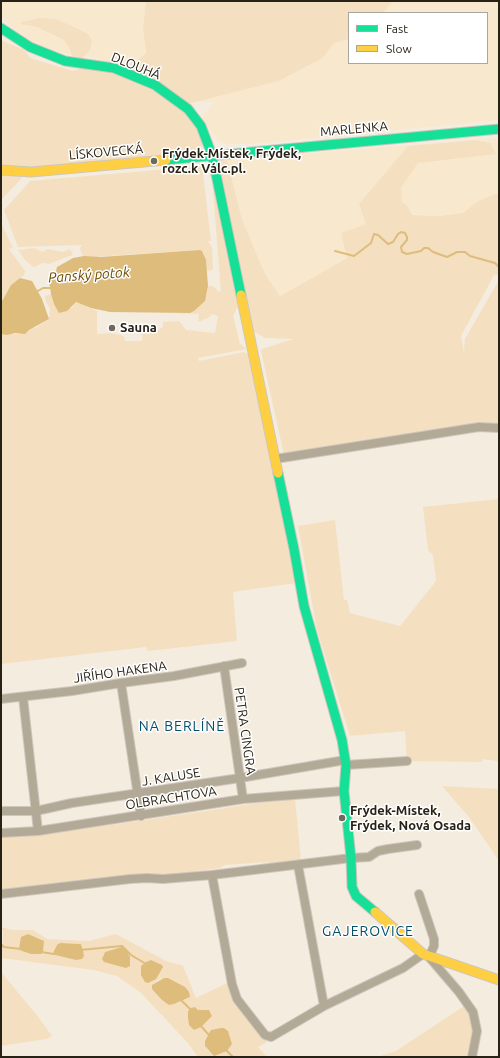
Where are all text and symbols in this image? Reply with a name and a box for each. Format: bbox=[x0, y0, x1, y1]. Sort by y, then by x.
legend bbox=[348, 12, 488, 64]
text: Fast bbox=[386, 22, 408, 35]
text: Slow bbox=[386, 42, 412, 55]
street label: DLOUHÁ bbox=[109, 49, 163, 83]
street label: MARLENKA bbox=[320, 118, 388, 140]
street label: LÍSKOVECKÁ bbox=[68, 141, 144, 163]
place label: Frýdek-Místek, Frýdek, rozc.k Válc.pl. bbox=[162, 146, 301, 177]
marker: Frýdek-Místek, Frýdek, rozc.k Válc.pl. bbox=[149, 156, 159, 166]
water label: Panský potok bbox=[48, 264, 130, 286]
place label: Sauna bbox=[120, 320, 157, 336]
marker: Sauna bbox=[107, 323, 117, 333]
street label: JIŘÍHO HAKENA bbox=[72, 658, 168, 686]
street label: PETRA CINGRA bbox=[231, 686, 259, 776]
district label: NA BERLÍNĚ bbox=[139, 718, 225, 734]
street label: J. KALUSE bbox=[141, 765, 201, 789]
street label: OLBRACHTOVA bbox=[124, 783, 218, 813]
place label: Frýdek-Místek, Frýdek, Nová Osada bbox=[350, 803, 471, 834]
marker: Frýdek-Místek, Frýdek, Nová Osada bbox=[337, 813, 347, 823]
district label: GAJEROVICE bbox=[322, 923, 414, 939]

